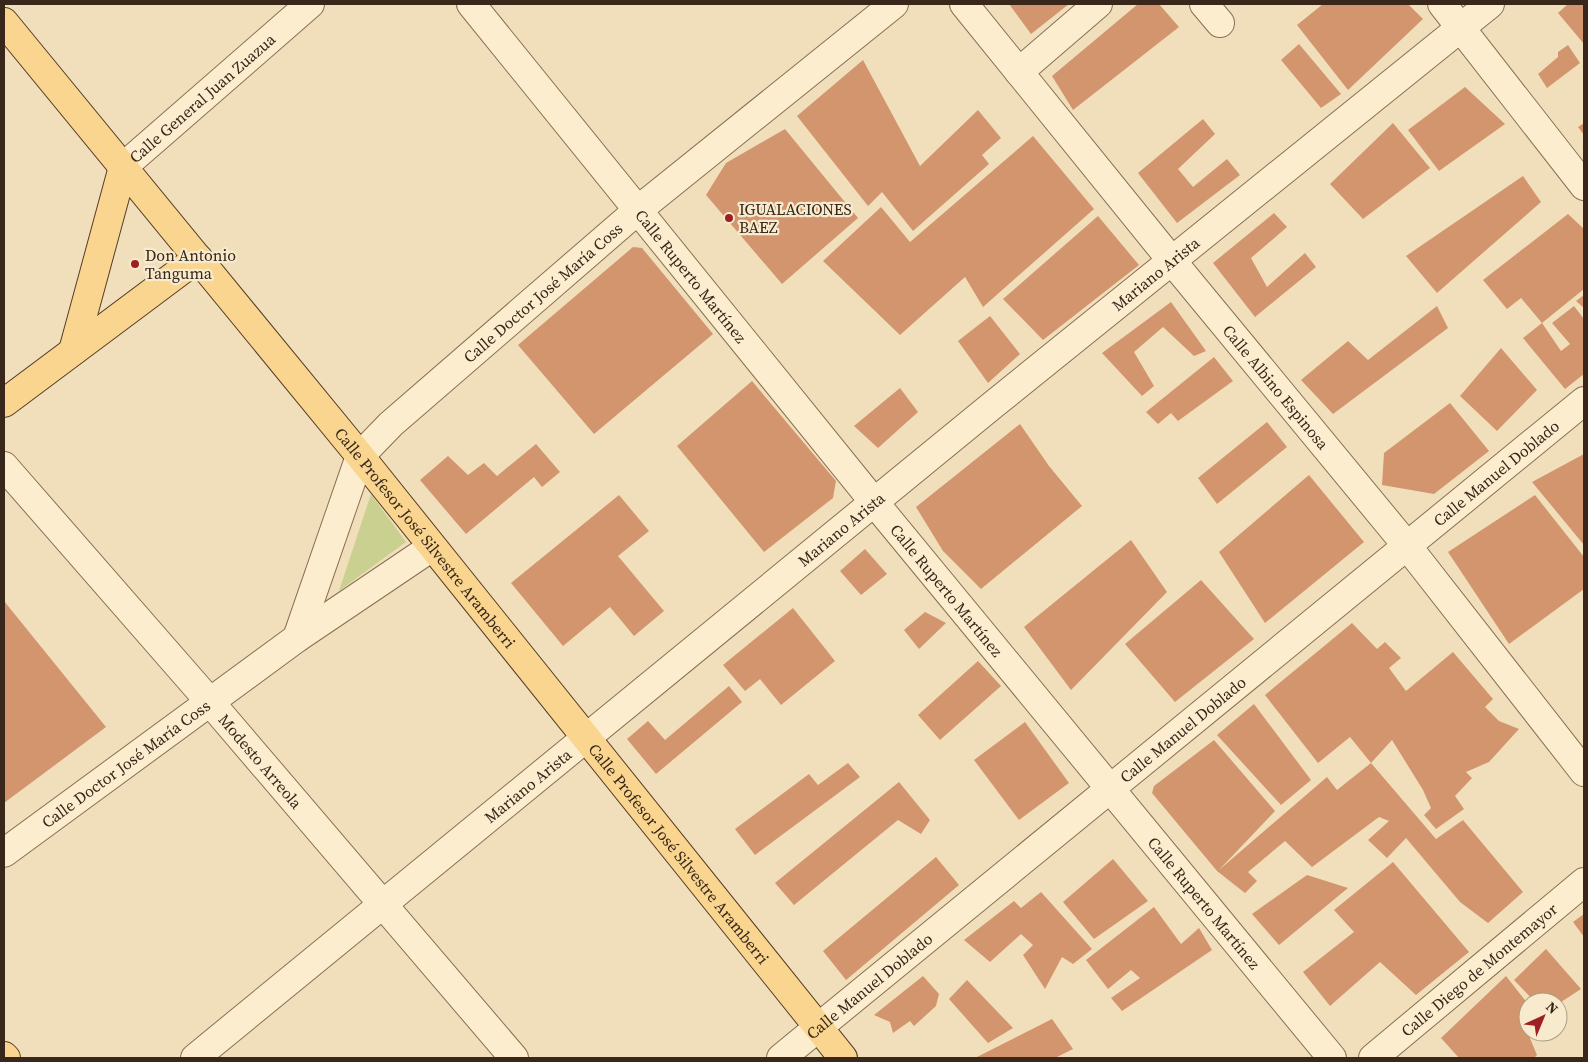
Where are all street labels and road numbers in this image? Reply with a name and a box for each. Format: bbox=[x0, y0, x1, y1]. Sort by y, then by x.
street label: Calle General Juan Zuazua bbox=[124, 28, 281, 168]
street label: Calle Ruperto Martínez bbox=[630, 205, 752, 347]
street label: Calle Doctor José María Coss bbox=[458, 217, 627, 368]
street label: Mariano Arista bbox=[1107, 231, 1205, 316]
street label: Calle Albino Espinosa bbox=[1218, 320, 1335, 455]
street label: Calle Manuel Doblado bbox=[1428, 415, 1564, 531]
street label: Calle Profesor José Silvestre Aramberri bbox=[330, 423, 521, 653]
street label: Mariano Arista bbox=[793, 486, 890, 571]
street label: Calle Ruperto Martínez bbox=[885, 519, 1008, 661]
street label: Calle Manuel Doblado bbox=[1115, 671, 1251, 788]
street label: Calle Doctor José María Coss bbox=[37, 694, 215, 833]
street label: Modesto Arreola bbox=[214, 709, 308, 814]
street label: Calle Profesor José Silvestre Aramberri bbox=[584, 739, 774, 969]
street label: Mariano Arista bbox=[480, 743, 577, 828]
street label: Calle Ruperto Martínez bbox=[1143, 832, 1265, 974]
street label: Calle Diego de Montemayor bbox=[1396, 898, 1562, 1041]
street label: Calle Manuel Doblado bbox=[802, 927, 937, 1044]

